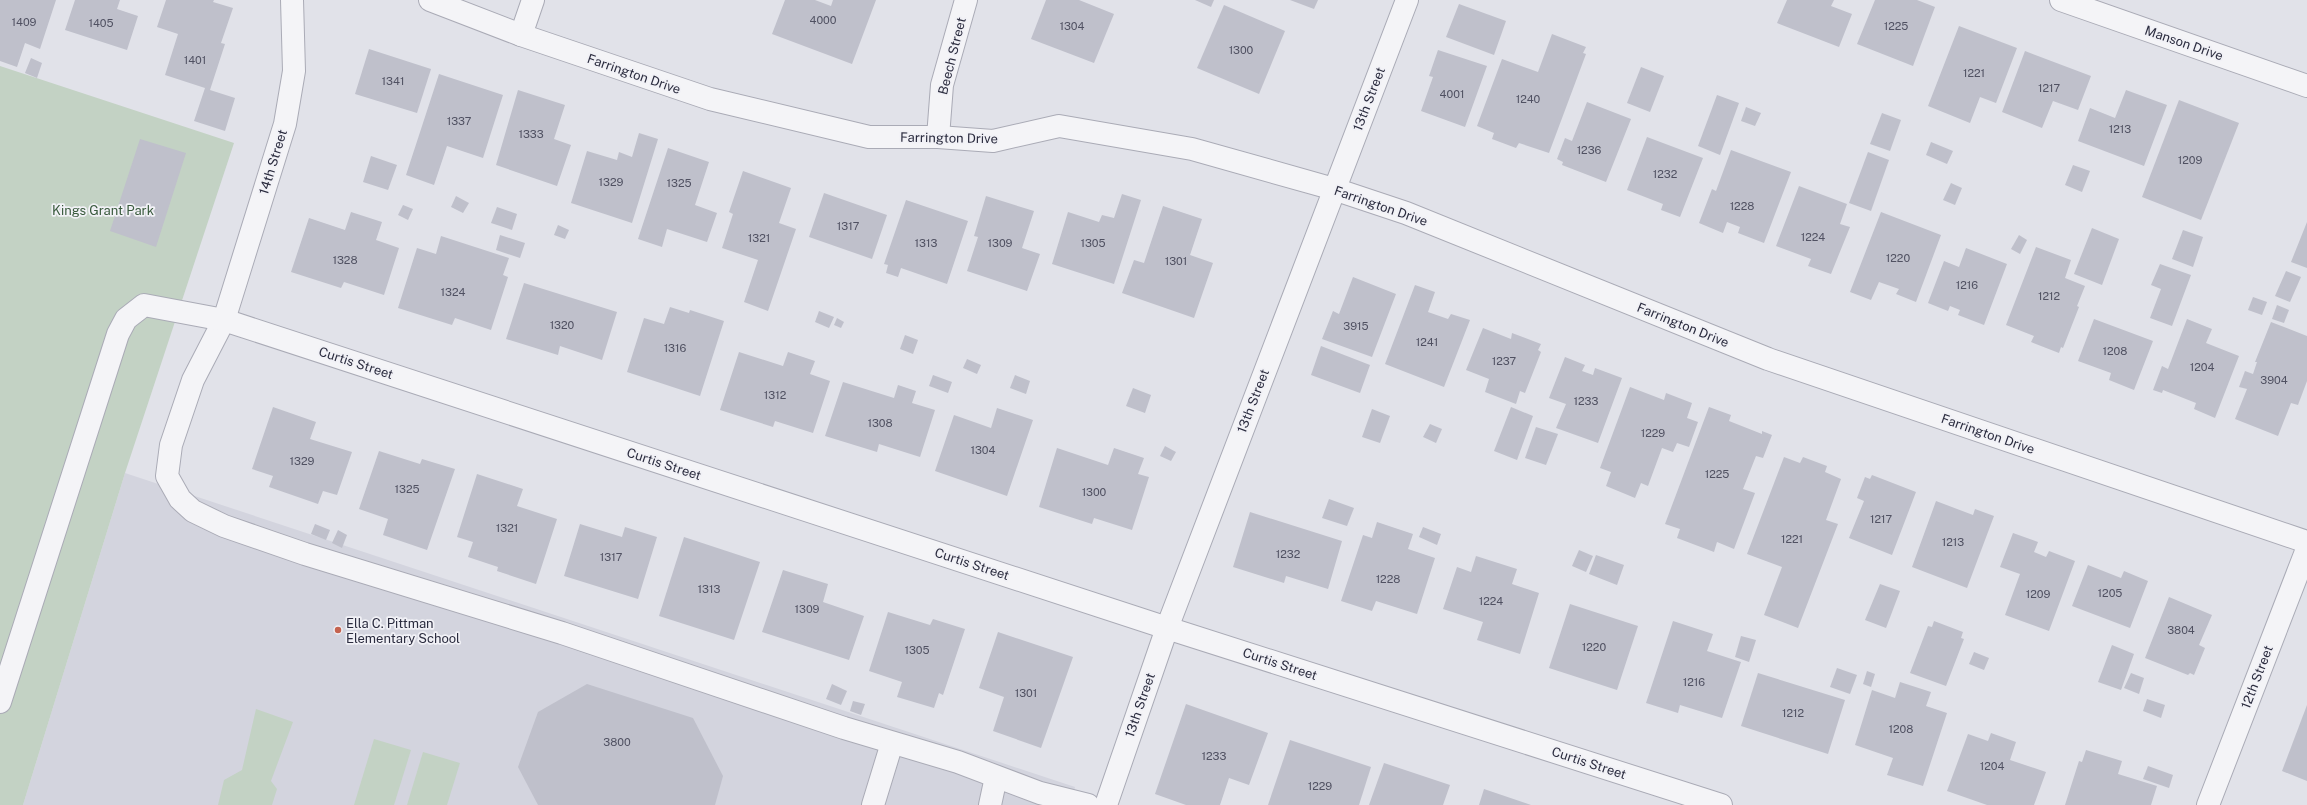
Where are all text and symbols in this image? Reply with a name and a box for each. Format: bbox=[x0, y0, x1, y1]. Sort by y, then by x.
house number: 4000 bbox=[810, 14, 837, 26]
house number: 1409 bbox=[12, 16, 37, 28]
street label: Beech Street bbox=[935, 16, 969, 96]
house number: 1405 bbox=[88, 17, 114, 29]
house number: 1304 bbox=[1060, 20, 1085, 32]
house number: 1225 bbox=[1884, 20, 1908, 32]
street label: Manson Drive bbox=[2143, 23, 2225, 63]
house number: 1300 bbox=[1229, 44, 1254, 56]
street label: Farrington Drive bbox=[585, 51, 683, 97]
house number: 1401 bbox=[184, 54, 206, 66]
street label: 13th Street bbox=[1350, 65, 1388, 133]
house number: 1221 bbox=[1963, 67, 1985, 79]
house number: 1341 bbox=[382, 75, 404, 87]
house number: 1217 bbox=[2038, 82, 2060, 94]
house number: 4001 bbox=[1440, 88, 1464, 100]
house number: 1240 bbox=[1516, 93, 1541, 105]
house number: 1337 bbox=[447, 115, 472, 127]
house number: 1213 bbox=[2109, 123, 2131, 135]
street label: 14th Street bbox=[256, 128, 290, 196]
house number: 1333 bbox=[518, 128, 544, 140]
street label: Farrington Drive bbox=[900, 130, 998, 146]
house number: 1236 bbox=[1577, 144, 1602, 156]
house number: 1209 bbox=[2178, 154, 2202, 166]
house number: 1232 bbox=[1653, 168, 1678, 180]
house number: 1329 bbox=[599, 176, 624, 188]
house number: 1325 bbox=[666, 177, 692, 189]
street label: Farrington Drive bbox=[1332, 183, 1430, 229]
house number: 1228 bbox=[1730, 200, 1754, 212]
park label: Kings Grant Park bbox=[52, 203, 154, 218]
house number: 1317 bbox=[837, 220, 860, 232]
house number: 1224 bbox=[1801, 231, 1825, 243]
house number: 1321 bbox=[748, 232, 770, 244]
house number: 1313 bbox=[915, 237, 937, 249]
house number: 1309 bbox=[988, 237, 1013, 249]
house number: 1305 bbox=[1080, 237, 1106, 249]
house number: 1220 bbox=[1886, 252, 1910, 264]
house number: 1328 bbox=[332, 254, 358, 266]
house number: 1301 bbox=[1165, 255, 1187, 267]
house number: 1216 bbox=[1956, 279, 1978, 291]
house number: 1324 bbox=[441, 286, 466, 298]
house number: 1212 bbox=[2038, 290, 2060, 302]
street label: Farrington Drive bbox=[1635, 300, 1731, 350]
house number: 1320 bbox=[550, 319, 575, 331]
house number: 3915 bbox=[1343, 320, 1369, 332]
house number: 1241 bbox=[1416, 336, 1438, 348]
house number: 1316 bbox=[664, 342, 687, 354]
street label: Curtis Street bbox=[317, 344, 395, 382]
house number: 1208 bbox=[2103, 345, 2127, 357]
house number: 1237 bbox=[1492, 355, 1517, 367]
house number: 1204 bbox=[2190, 361, 2214, 373]
street label: 13th Street bbox=[1234, 367, 1272, 435]
house number: 3904 bbox=[2260, 374, 2288, 386]
house number: 1312 bbox=[764, 389, 787, 401]
house number: 1233 bbox=[1574, 395, 1598, 407]
street label: Farrington Drive bbox=[1939, 411, 2037, 457]
house number: 1308 bbox=[867, 417, 893, 429]
house number: 1229 bbox=[1641, 427, 1665, 439]
house number: 1304 bbox=[971, 444, 996, 456]
street label: Curtis Street bbox=[625, 445, 703, 483]
house number: 1329 bbox=[290, 455, 315, 467]
house number: 1225 bbox=[1705, 468, 1729, 480]
house number: 1325 bbox=[394, 483, 420, 495]
house number: 1300 bbox=[1082, 486, 1107, 498]
house number: 1217 bbox=[1870, 513, 1892, 525]
house number: 1321 bbox=[496, 522, 518, 534]
house number: 1221 bbox=[1781, 533, 1803, 545]
house number: 1213 bbox=[1942, 536, 1964, 548]
street label: Curtis Street bbox=[933, 545, 1011, 583]
house number: 1232 bbox=[1276, 548, 1301, 560]
house number: 1317 bbox=[600, 551, 623, 563]
house number: 1228 bbox=[1376, 573, 1400, 585]
house number: 1313 bbox=[698, 583, 720, 595]
house number: 1205 bbox=[2098, 587, 2122, 599]
house number: 1209 bbox=[2026, 588, 2050, 600]
house number: 1224 bbox=[1479, 595, 1503, 607]
house number: 1309 bbox=[795, 603, 820, 615]
place label: Ella C. Pittman Elementary School bbox=[346, 616, 460, 646]
house number: 3804 bbox=[2167, 624, 2195, 636]
marker: Ella C. Pittman Elementary School bbox=[333, 625, 343, 635]
house number: 1220 bbox=[1582, 641, 1606, 653]
street label: 12th Street bbox=[2238, 643, 2276, 711]
house number: 1305 bbox=[904, 644, 930, 656]
street label: Curtis Street bbox=[1241, 645, 1319, 683]
street label: 13th Street bbox=[1122, 671, 1158, 739]
house number: 1216 bbox=[1683, 676, 1705, 688]
house number: 1301 bbox=[1015, 687, 1037, 699]
house number: 1212 bbox=[1782, 707, 1804, 719]
house number: 1208 bbox=[1889, 723, 1913, 735]
house number: 3800 bbox=[603, 736, 631, 748]
street label: Curtis Street bbox=[1550, 744, 1628, 782]
house number: 1233 bbox=[1202, 750, 1226, 762]
house number: 1204 bbox=[1980, 760, 2004, 772]
house number: 1229 bbox=[1308, 780, 1332, 792]

